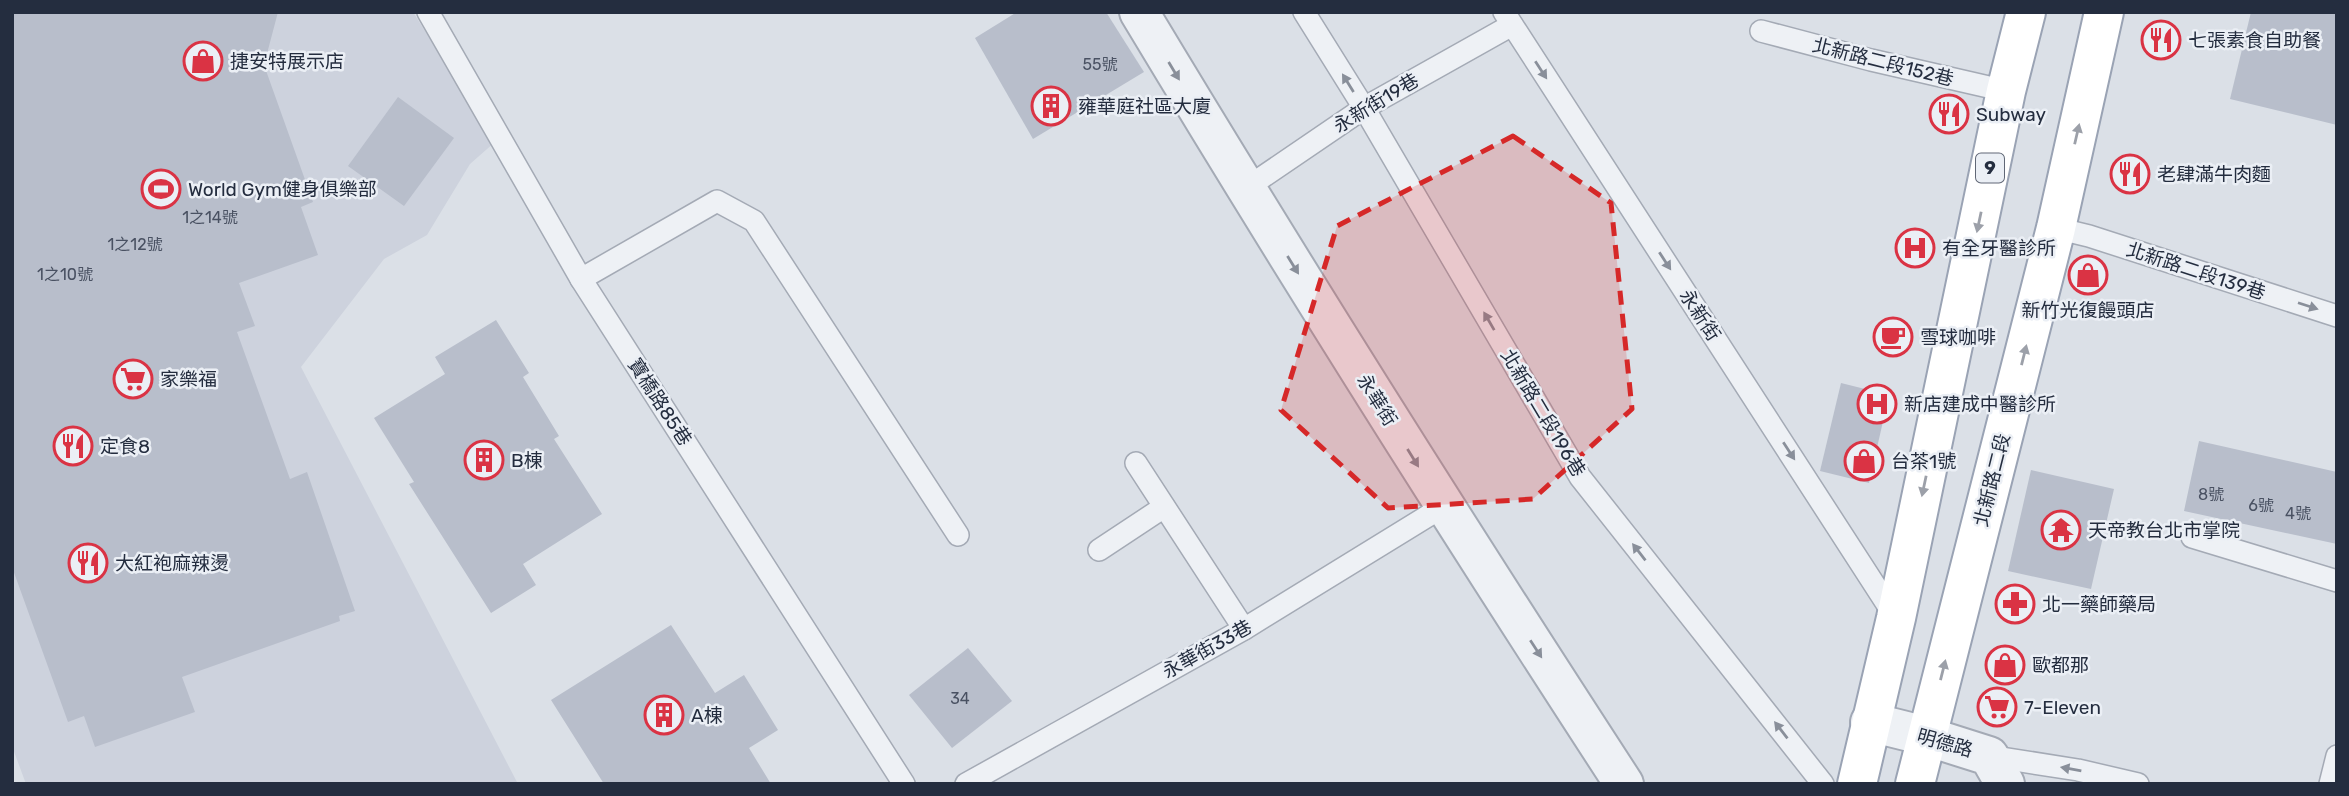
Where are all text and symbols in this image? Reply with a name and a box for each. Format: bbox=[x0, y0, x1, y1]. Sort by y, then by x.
restaurant icon: 七張素食自助餐 bbox=[2140, 19, 2182, 61]
place label: 七張素食自助餐 bbox=[2188, 29, 2321, 52]
street label: 北新路二段152巷 bbox=[1810, 33, 1956, 91]
shop icon: 捷安特展示店 bbox=[182, 40, 224, 82]
place label: 捷安特展示店 bbox=[230, 50, 344, 73]
house number: 55號 bbox=[1082, 55, 1118, 74]
one-way arrow bbox=[1535, 60, 1548, 79]
one-way arrow bbox=[1167, 61, 1180, 80]
street label: 永新街19巷 bbox=[1329, 69, 1423, 137]
one-way arrow bbox=[1342, 73, 1355, 92]
building icon: 雍華庭社區大廈 bbox=[1030, 85, 1072, 127]
restaurant icon: Subway bbox=[1928, 93, 1970, 135]
place label: 雍華庭社區大廈 bbox=[1078, 95, 1211, 118]
place label: Subway bbox=[1976, 103, 2046, 126]
one-way arrow bbox=[2071, 123, 2082, 145]
restaurant icon: 老肆滿牛肉麵 bbox=[2109, 153, 2151, 195]
road number: 9 bbox=[1976, 154, 2004, 182]
place label: 老肆滿牛肉麵 bbox=[2157, 163, 2271, 186]
sports icon: World Gym健身俱樂部 bbox=[140, 168, 182, 210]
place label: World Gym健身俱樂部 bbox=[188, 178, 377, 201]
house number: 1之14號 bbox=[182, 208, 238, 227]
one-way arrow bbox=[1974, 211, 1985, 233]
hospital icon: 有全牙醫診所 bbox=[1894, 227, 1936, 269]
house number: 1之12號 bbox=[107, 235, 163, 254]
place label: 有全牙醫診所 bbox=[1942, 237, 2056, 260]
street label: 北新路二段139巷 bbox=[2124, 238, 2268, 304]
one-way arrow bbox=[1658, 251, 1671, 270]
shop icon: 新竹光復饅頭店 bbox=[2067, 254, 2109, 296]
one-way arrow bbox=[1286, 255, 1299, 274]
house number: 1之10號 bbox=[37, 265, 93, 284]
street label: 永新街 bbox=[1675, 285, 1725, 345]
place label: 新竹光復饅頭店 bbox=[2021, 299, 2155, 322]
one-way arrow bbox=[2297, 302, 2318, 312]
one-way arrow bbox=[1482, 312, 1495, 331]
cafe icon: 雪球咖啡 bbox=[1872, 316, 1914, 358]
place label: 雪球咖啡 bbox=[1920, 326, 1996, 349]
one-way arrow bbox=[2019, 344, 2030, 366]
street label: 北新路二段196巷 bbox=[1496, 345, 1590, 481]
street label: 寶橋路85巷 bbox=[623, 354, 697, 450]
supermarket icon: 家樂福 bbox=[112, 358, 154, 400]
place label: 家樂福 bbox=[160, 368, 217, 391]
street label: 永華街 bbox=[1352, 370, 1402, 430]
hospital icon: 新店建成中醫診所 bbox=[1856, 383, 1898, 425]
place label: 新店建成中醫診所 bbox=[1904, 393, 2056, 416]
restaurant icon: 定食8 bbox=[52, 425, 94, 467]
street label: 北新路二段 bbox=[1969, 431, 2015, 529]
place label: 定食8 bbox=[100, 435, 150, 458]
building icon: B棟 bbox=[463, 439, 505, 481]
shop icon: 台茶1號 bbox=[1843, 440, 1885, 482]
one-way arrow bbox=[1782, 442, 1795, 461]
one-way arrow bbox=[1407, 448, 1420, 467]
place label: B棟 bbox=[511, 449, 543, 472]
place label: 台茶1號 bbox=[1891, 450, 1956, 473]
one-way arrow bbox=[1918, 475, 1929, 497]
house number: 8號 bbox=[2198, 485, 2224, 504]
house number: 6號 bbox=[2248, 496, 2274, 515]
house number: 4號 bbox=[2285, 504, 2311, 523]
temple icon: 天帝教台北市掌院 bbox=[2040, 509, 2082, 551]
place label: 天帝教台北市掌院 bbox=[2088, 519, 2240, 542]
restaurant icon: 大紅袍麻辣燙 bbox=[67, 542, 109, 584]
one-way arrow bbox=[1632, 544, 1647, 562]
place label: 大紅袍麻辣燙 bbox=[115, 552, 229, 575]
pharmacy icon: 北一藥師藥局 bbox=[1994, 583, 2036, 625]
place label: 北一藥師藥局 bbox=[2042, 593, 2156, 616]
street label: 永華街33巷 bbox=[1158, 615, 1256, 683]
one-way arrow bbox=[1530, 639, 1543, 659]
shop icon: 歐都那 bbox=[1984, 644, 2026, 686]
place label: 歐都那 bbox=[2032, 654, 2089, 677]
one-way arrow bbox=[1938, 659, 1949, 681]
supermarket icon: 7-Eleven bbox=[1976, 686, 2018, 728]
house number: 34 bbox=[950, 689, 970, 708]
building icon: A棟 bbox=[643, 694, 685, 736]
place label: 7-Eleven bbox=[2024, 696, 2101, 719]
place label: A棟 bbox=[691, 704, 723, 727]
one-way arrow bbox=[1773, 722, 1788, 740]
street label: 明德路 bbox=[1914, 724, 1976, 762]
one-way arrow bbox=[2060, 763, 2082, 774]

